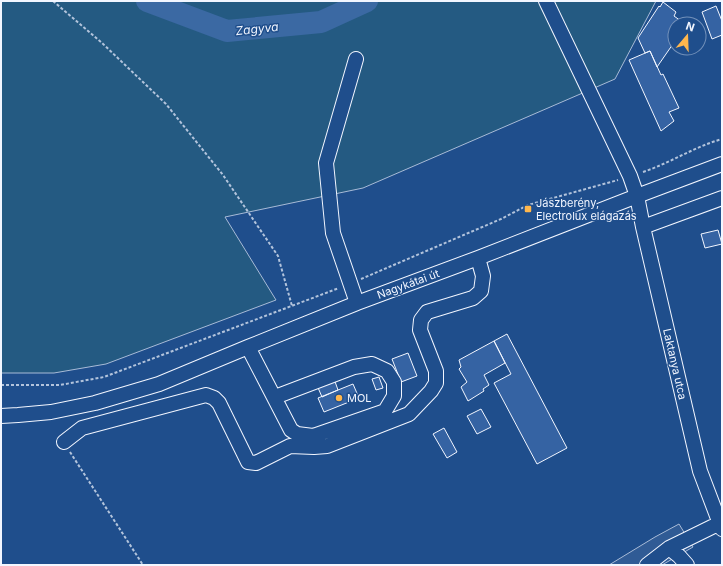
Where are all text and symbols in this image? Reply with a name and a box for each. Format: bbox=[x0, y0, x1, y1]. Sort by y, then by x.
north arrow bbox=[667, 16, 707, 56]
water label: Zagyva bbox=[235, 19, 279, 38]
text: N bbox=[684, 19, 697, 35]
place label: Jászberény, Electrolux elágazás bbox=[536, 196, 637, 223]
marker: Jászberény, Electrolux elágazás bbox=[523, 204, 533, 214]
street label: Nagykátai út bbox=[375, 266, 441, 302]
street label: Laktanya utca bbox=[660, 327, 690, 401]
place label: MOL bbox=[347, 391, 372, 405]
marker: MOL bbox=[334, 393, 344, 403]

